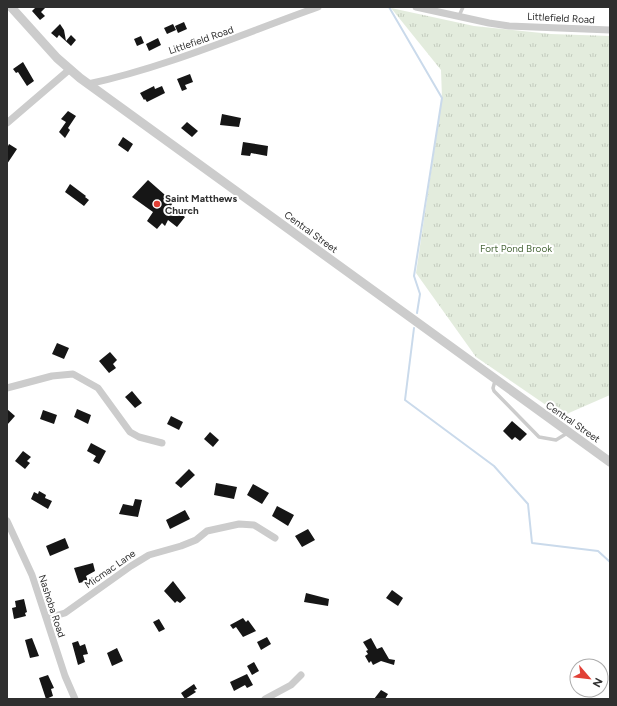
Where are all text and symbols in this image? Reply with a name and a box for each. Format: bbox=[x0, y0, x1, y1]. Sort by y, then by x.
street label: Littlefield Road bbox=[527, 10, 595, 26]
street label: Littlefield Road bbox=[167, 23, 235, 57]
place label: Saint Matthews Church bbox=[165, 192, 237, 217]
marker: Saint Matthews Church bbox=[152, 199, 162, 209]
street label: Central Street bbox=[282, 208, 341, 256]
park label: Fort Pond Brook bbox=[480, 242, 552, 255]
street label: Central Street bbox=[543, 399, 603, 446]
street label: Micmac Lane bbox=[82, 546, 138, 591]
street label: Nashoba Road bbox=[36, 573, 68, 639]
north arrow bbox=[569, 658, 609, 698]
text: N bbox=[590, 676, 605, 689]

